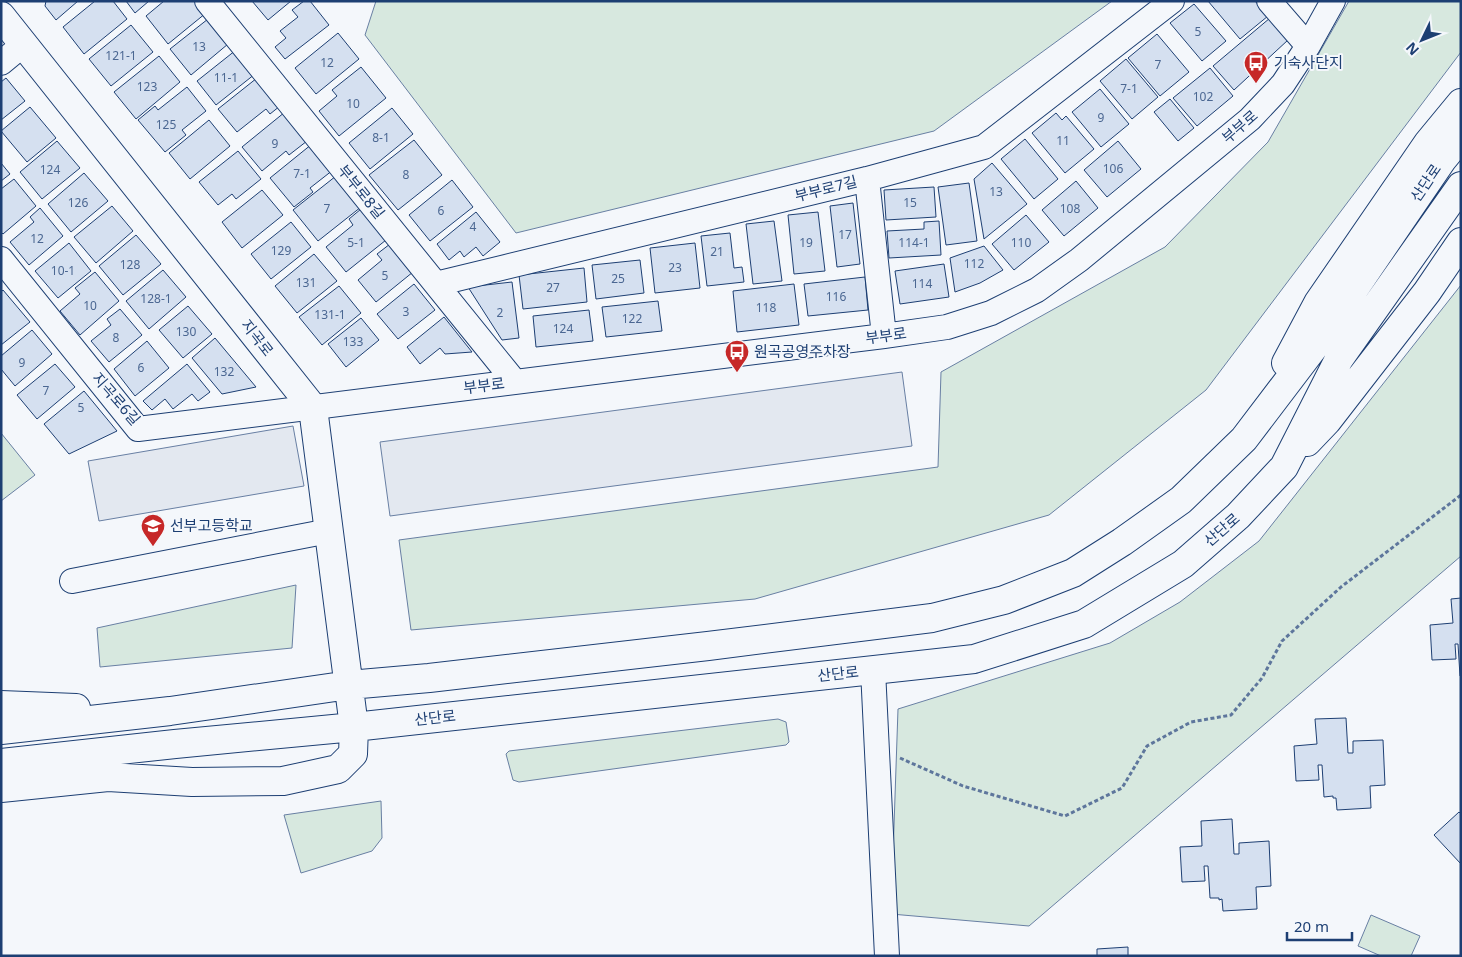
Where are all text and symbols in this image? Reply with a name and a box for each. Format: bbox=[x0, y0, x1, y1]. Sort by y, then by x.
north arrow bbox=[1397, 15, 1447, 65]
house number: 5 bbox=[1195, 23, 1202, 40]
house number: 13 bbox=[192, 38, 206, 55]
text: N bbox=[1401, 39, 1423, 60]
house number: 121-1 bbox=[105, 47, 137, 64]
bus stop icon: 기숙사단지 bbox=[1243, 50, 1269, 84]
place label: 기숙사단지 bbox=[1274, 52, 1343, 72]
house number: 12 bbox=[320, 54, 334, 71]
house number: 7 bbox=[1155, 56, 1162, 73]
house number: 11-1 bbox=[214, 69, 238, 86]
house number: 123 bbox=[137, 78, 157, 95]
house number: 7-1 bbox=[1120, 80, 1138, 97]
house number: 102 bbox=[1193, 88, 1213, 105]
house number: 10 bbox=[346, 95, 360, 112]
street label: 부부로 bbox=[1217, 105, 1262, 147]
house number: 9 bbox=[1098, 109, 1105, 126]
house number: 125 bbox=[156, 116, 176, 133]
house number: 8-1 bbox=[372, 129, 390, 146]
house number: 11 bbox=[1056, 132, 1070, 149]
house number: 9 bbox=[272, 135, 279, 152]
street label: 부부로8길 bbox=[334, 160, 390, 222]
house number: 106 bbox=[1103, 160, 1123, 177]
street label: 산단로 bbox=[1405, 160, 1445, 205]
house number: 124 bbox=[40, 161, 60, 178]
house number: 7-1 bbox=[293, 165, 311, 182]
house number: 8 bbox=[403, 166, 410, 183]
street label: 부부로7길 bbox=[792, 171, 859, 205]
house number: 13 bbox=[989, 183, 1003, 200]
house number: 126 bbox=[68, 194, 88, 211]
house number: 15 bbox=[903, 194, 917, 211]
house number: 7 bbox=[324, 200, 331, 217]
house number: 108 bbox=[1060, 200, 1080, 217]
house number: 6 bbox=[438, 202, 445, 219]
house number: 4 bbox=[470, 218, 477, 235]
house number: 17 bbox=[838, 226, 852, 243]
house number: 12 bbox=[30, 230, 44, 247]
house number: 5-1 bbox=[347, 234, 365, 251]
house number: 19 bbox=[799, 234, 813, 251]
house number: 114-1 bbox=[898, 234, 930, 251]
house number: 110 bbox=[1011, 234, 1031, 251]
house number: 129 bbox=[271, 242, 291, 259]
house number: 21 bbox=[710, 243, 724, 260]
house number: 112 bbox=[964, 255, 984, 272]
house number: 128 bbox=[120, 256, 140, 273]
house number: 23 bbox=[668, 259, 682, 276]
house number: 10-1 bbox=[51, 262, 75, 279]
house number: 5 bbox=[382, 267, 389, 284]
house number: 25 bbox=[611, 270, 625, 287]
house number: 131 bbox=[296, 274, 316, 291]
house number: 114 bbox=[912, 275, 932, 292]
house number: 27 bbox=[546, 279, 560, 296]
house number: 116 bbox=[826, 288, 846, 305]
house number: 128-1 bbox=[140, 290, 172, 307]
house number: 10 bbox=[83, 297, 97, 314]
house number: 118 bbox=[756, 299, 776, 316]
house number: 3 bbox=[403, 303, 410, 320]
house number: 2 bbox=[497, 304, 504, 321]
house number: 131-1 bbox=[314, 306, 346, 323]
house number: 122 bbox=[622, 310, 642, 327]
street label: 지곡로 bbox=[237, 315, 278, 360]
house number: 124 bbox=[553, 320, 573, 337]
street label: 부부로 bbox=[864, 322, 908, 348]
house number: 130 bbox=[176, 323, 196, 340]
house number: 8 bbox=[113, 329, 120, 346]
house number: 133 bbox=[343, 333, 363, 350]
bus stop icon: 원곡공영주차장 bbox=[724, 339, 750, 373]
place label: 원곡공영주차장 bbox=[754, 341, 851, 361]
house number: 9 bbox=[19, 354, 26, 371]
house number: 6 bbox=[138, 359, 145, 376]
house number: 132 bbox=[214, 363, 234, 380]
street label: 지곡로6길 bbox=[88, 368, 145, 429]
street label: 부부로 bbox=[462, 373, 506, 397]
house number: 7 bbox=[43, 382, 50, 399]
house number: 5 bbox=[78, 399, 85, 416]
street label: 산단로 bbox=[1199, 508, 1244, 550]
school or university icon: 선부고등학교 bbox=[140, 513, 166, 547]
place label: 선부고등학교 bbox=[170, 515, 253, 535]
street label: 산단로 bbox=[816, 661, 860, 685]
street label: 산단로 bbox=[413, 705, 457, 729]
scale bar bbox=[1287, 910, 1352, 942]
text: 20 m bbox=[1294, 916, 1329, 936]

